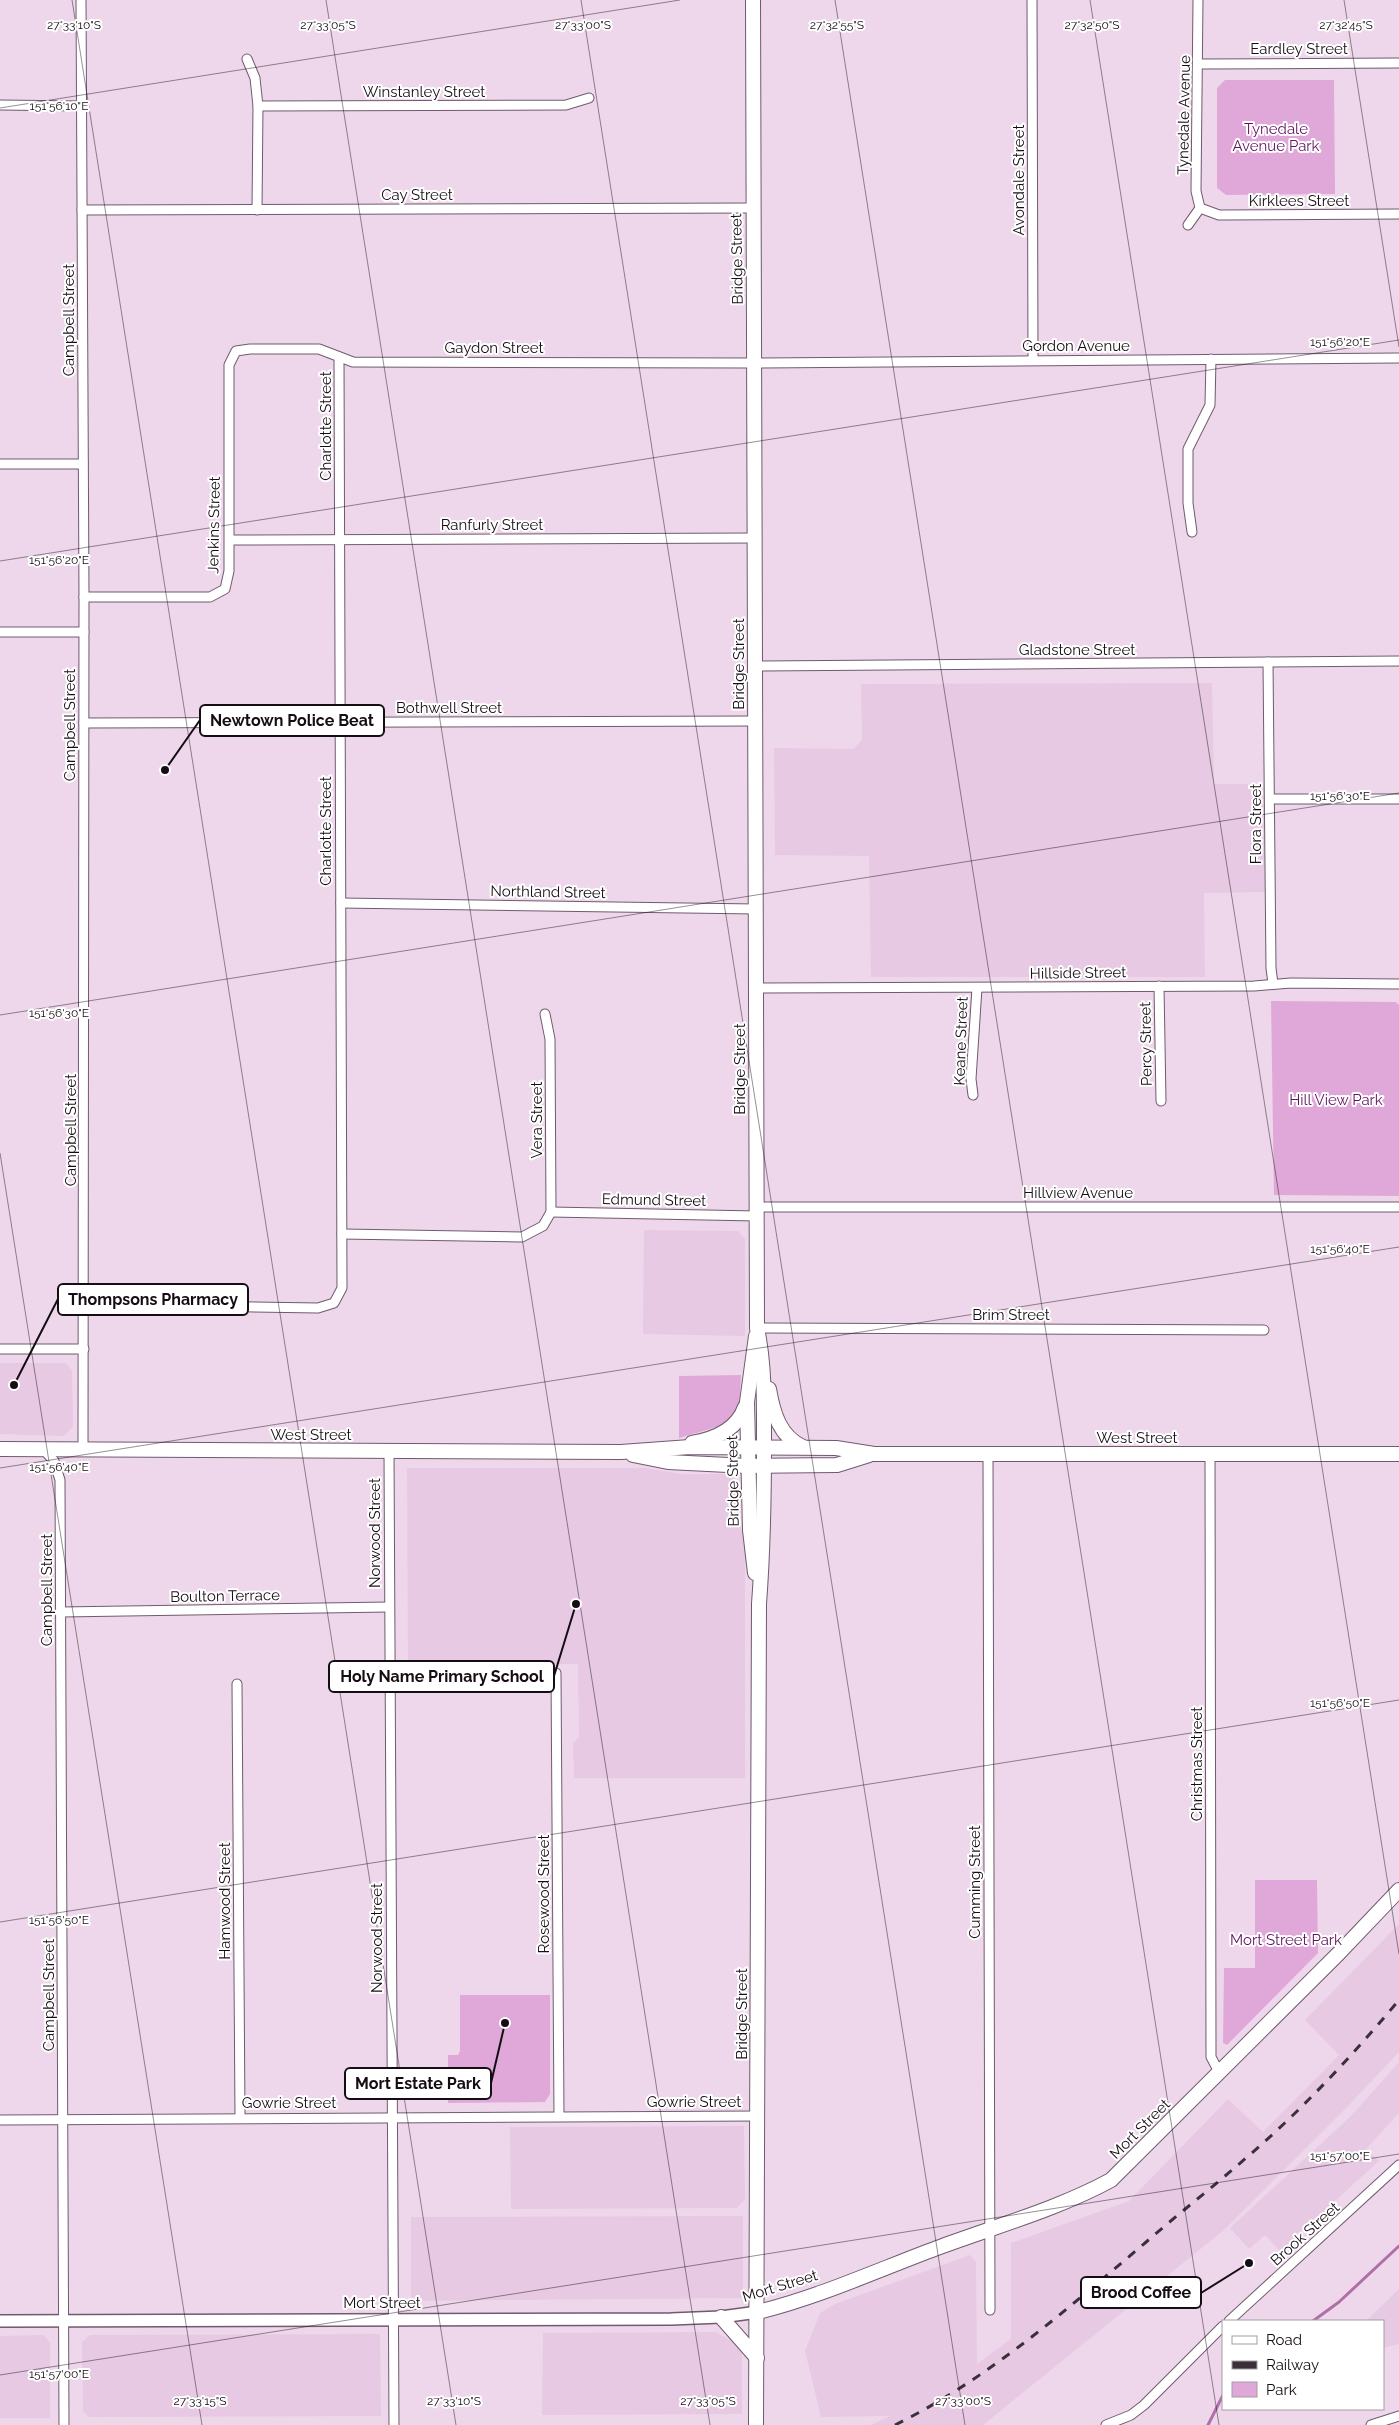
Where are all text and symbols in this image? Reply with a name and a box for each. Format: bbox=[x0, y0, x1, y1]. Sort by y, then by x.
text: 27°33'10"S bbox=[47, 18, 101, 32]
text: 27°33'05"S bbox=[300, 18, 356, 32]
text: 27°33'00"S bbox=[555, 18, 611, 32]
text: 27°32'55"S bbox=[810, 18, 864, 32]
text: 27°32'50"S bbox=[1064, 18, 1120, 32]
text: 27°32'45"S bbox=[1319, 18, 1373, 32]
street label: Eardley Street bbox=[1250, 40, 1348, 58]
street label: Tynedale Avenue bbox=[1174, 55, 1194, 175]
street label: Winstanley Street bbox=[363, 83, 485, 101]
text: 151°56'10"E bbox=[30, 99, 88, 113]
park label: Tynedale Avenue Park bbox=[1232, 120, 1320, 155]
street label: Avondale Street bbox=[1010, 125, 1028, 235]
street label: Cay Street bbox=[381, 186, 453, 204]
street label: Kirklees Street bbox=[1249, 192, 1349, 210]
street label: Bridge Street bbox=[727, 213, 747, 305]
street label: Campbell Street bbox=[60, 264, 78, 376]
text: 151°56'20"E bbox=[1310, 335, 1370, 349]
street label: Gordon Avenue bbox=[1022, 337, 1130, 355]
street label: Gaydon Street bbox=[445, 339, 543, 357]
street label: Charlotte Street bbox=[317, 371, 335, 481]
street label: Jenkins Street bbox=[204, 476, 224, 574]
street label: Ranfurly Street bbox=[441, 516, 543, 534]
text: 151°56'20"E bbox=[29, 553, 89, 567]
street label: Bridge Street bbox=[730, 618, 748, 710]
street label: Gladstone Street bbox=[1019, 641, 1135, 659]
street label: Campbell Street bbox=[61, 669, 79, 781]
street label: Bothwell Street bbox=[396, 699, 502, 717]
callout: Newtown Police Beat bbox=[200, 705, 384, 736]
text: Newtown Police Beat bbox=[210, 711, 374, 730]
street label: Charlotte Street bbox=[317, 776, 335, 886]
street label: Flora Street bbox=[1247, 784, 1265, 864]
text: 151°56'30"E bbox=[1310, 789, 1370, 803]
street label: Northland Street bbox=[490, 882, 606, 902]
street label: Hillside Street bbox=[1030, 963, 1126, 983]
street label: Keane Street bbox=[950, 996, 972, 1086]
street label: Percy Street bbox=[1136, 1002, 1156, 1086]
text: 151°56'30"E bbox=[29, 1006, 89, 1020]
street label: Bridge Street bbox=[731, 1023, 749, 1115]
street label: Campbell Street bbox=[62, 1074, 80, 1186]
street label: Vera Street bbox=[528, 1082, 546, 1158]
park label: Hill View Park bbox=[1289, 1091, 1383, 1109]
street label: Hillview Avenue bbox=[1023, 1184, 1133, 1202]
street label: Edmund Street bbox=[602, 1190, 706, 1210]
text: 151°56'40"E bbox=[1310, 1242, 1370, 1256]
callout: Thompsons Pharmacy bbox=[58, 1284, 248, 1315]
text: Thompsons Pharmacy bbox=[68, 1290, 238, 1309]
street label: Brim Street bbox=[972, 1306, 1050, 1324]
street label: West Street bbox=[270, 1426, 352, 1444]
street label: West Street bbox=[1096, 1429, 1178, 1447]
street label: Bridge Street bbox=[723, 1435, 743, 1527]
text: 151°56'40"E bbox=[29, 1460, 89, 1474]
street label: Norwood Street bbox=[366, 1478, 384, 1588]
street label: Campbell Street bbox=[38, 1534, 56, 1646]
street label: Boulton Terrace bbox=[170, 1586, 280, 1606]
callout: Holy Name Primary School bbox=[329, 1661, 554, 1692]
text: Holy Name Primary School bbox=[340, 1667, 545, 1686]
text: 151°56'50"E bbox=[1310, 1696, 1370, 1710]
street label: Christmas Street bbox=[1188, 1707, 1206, 1821]
street label: Cumming Street bbox=[966, 1825, 984, 1939]
street label: Rosewood Street bbox=[535, 1835, 553, 1953]
street label: Hamwood Street bbox=[216, 1842, 234, 1960]
street label: Norwood Street bbox=[368, 1883, 386, 1993]
text: 151°56'50"E bbox=[29, 1913, 89, 1927]
park label: Mort Street Park bbox=[1230, 1931, 1342, 1949]
street label: Campbell Street bbox=[40, 1939, 58, 2051]
street label: Bridge Street bbox=[733, 1968, 751, 2060]
callout: Mort Estate Park bbox=[345, 2068, 491, 2099]
text: Mort Estate Park bbox=[355, 2074, 481, 2093]
street label: Gowrie Street bbox=[647, 2093, 741, 2111]
street label: Gowrie Street bbox=[242, 2094, 336, 2112]
street label: Mort Street bbox=[1106, 2095, 1174, 2163]
text: 151°57'00"E bbox=[1310, 2149, 1370, 2163]
street label: Brook Street bbox=[1267, 2198, 1343, 2270]
street label: Mort Street bbox=[740, 2266, 820, 2306]
callout: Brood Coffee bbox=[1081, 2277, 1201, 2308]
text: Brood Coffee bbox=[1091, 2283, 1192, 2302]
street label: Mort Street bbox=[343, 2294, 421, 2312]
legend bbox=[1222, 2320, 1384, 2410]
text: Road bbox=[1266, 2331, 1302, 2349]
text: Railway bbox=[1266, 2356, 1319, 2374]
text: 151°57'00"E bbox=[29, 2367, 89, 2381]
text: Park bbox=[1266, 2381, 1297, 2399]
text: 27°33'15"S bbox=[173, 2394, 227, 2408]
text: 27°33'10"S bbox=[427, 2394, 481, 2408]
text: 27°33'05"S bbox=[680, 2394, 736, 2408]
text: 27°33'00"S bbox=[935, 2394, 991, 2408]

